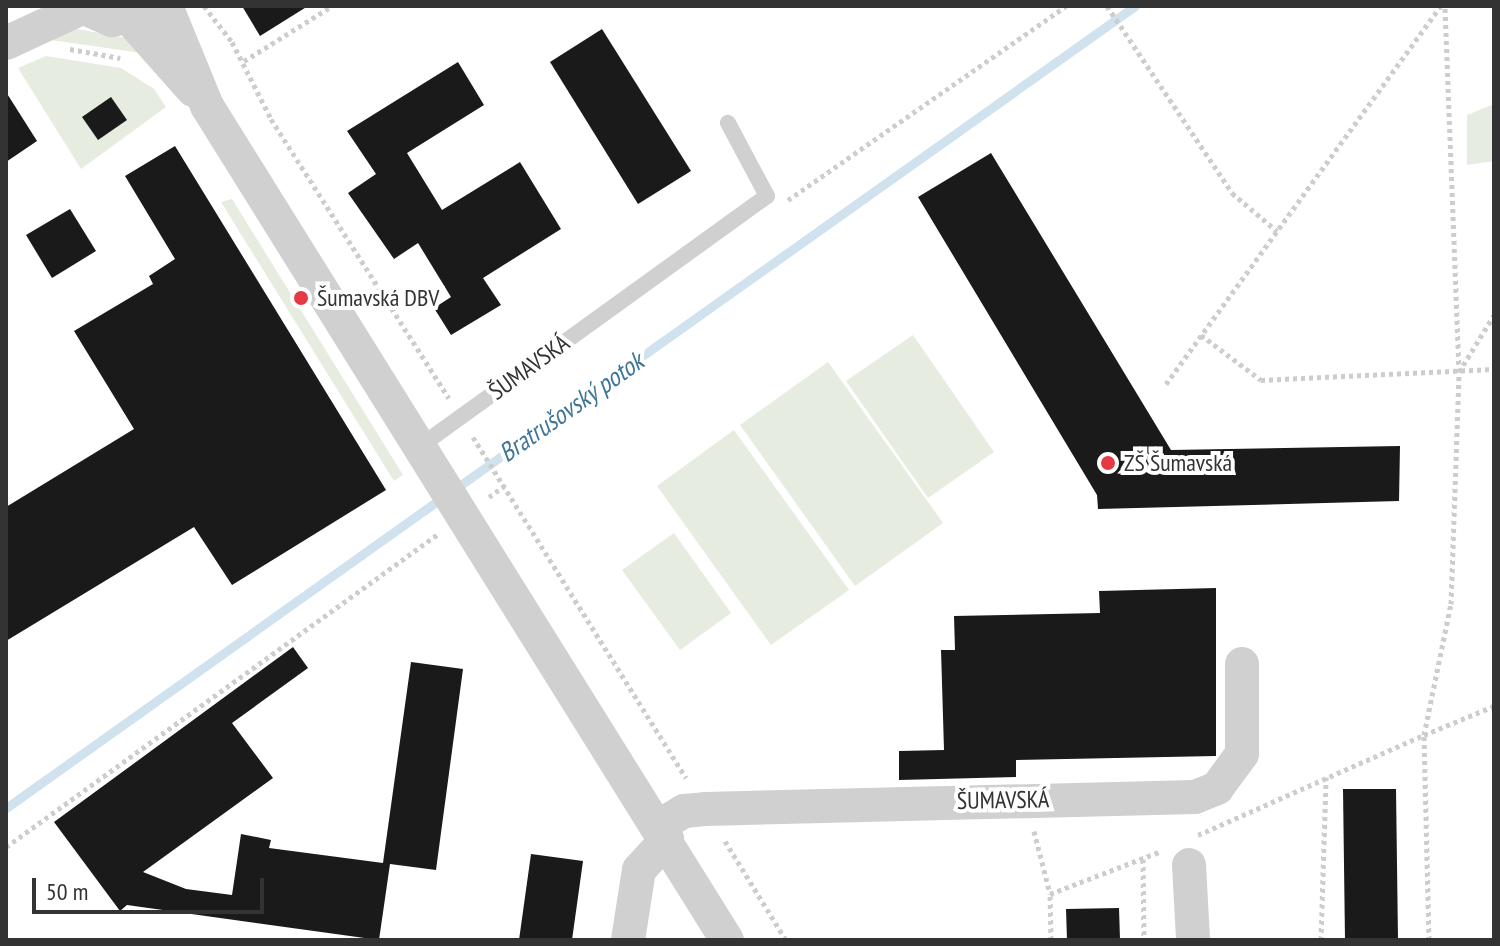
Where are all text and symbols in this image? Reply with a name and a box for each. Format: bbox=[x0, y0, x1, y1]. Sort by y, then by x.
place label: Šumavská DBV bbox=[317, 284, 439, 312]
marker: Šumavská DBV bbox=[292, 289, 310, 307]
street label: ŠUMAVSKÁ bbox=[483, 328, 575, 406]
water label: Bratrušovský potok bbox=[492, 345, 650, 469]
place label: ZŠ Šumavská bbox=[1124, 449, 1232, 477]
marker: ZŠ Šumavská bbox=[1099, 454, 1117, 472]
street label: ŠUMAVSKÁ bbox=[957, 785, 1049, 815]
scale bar bbox=[36, 862, 268, 912]
text: 50 m bbox=[46, 876, 88, 907]

